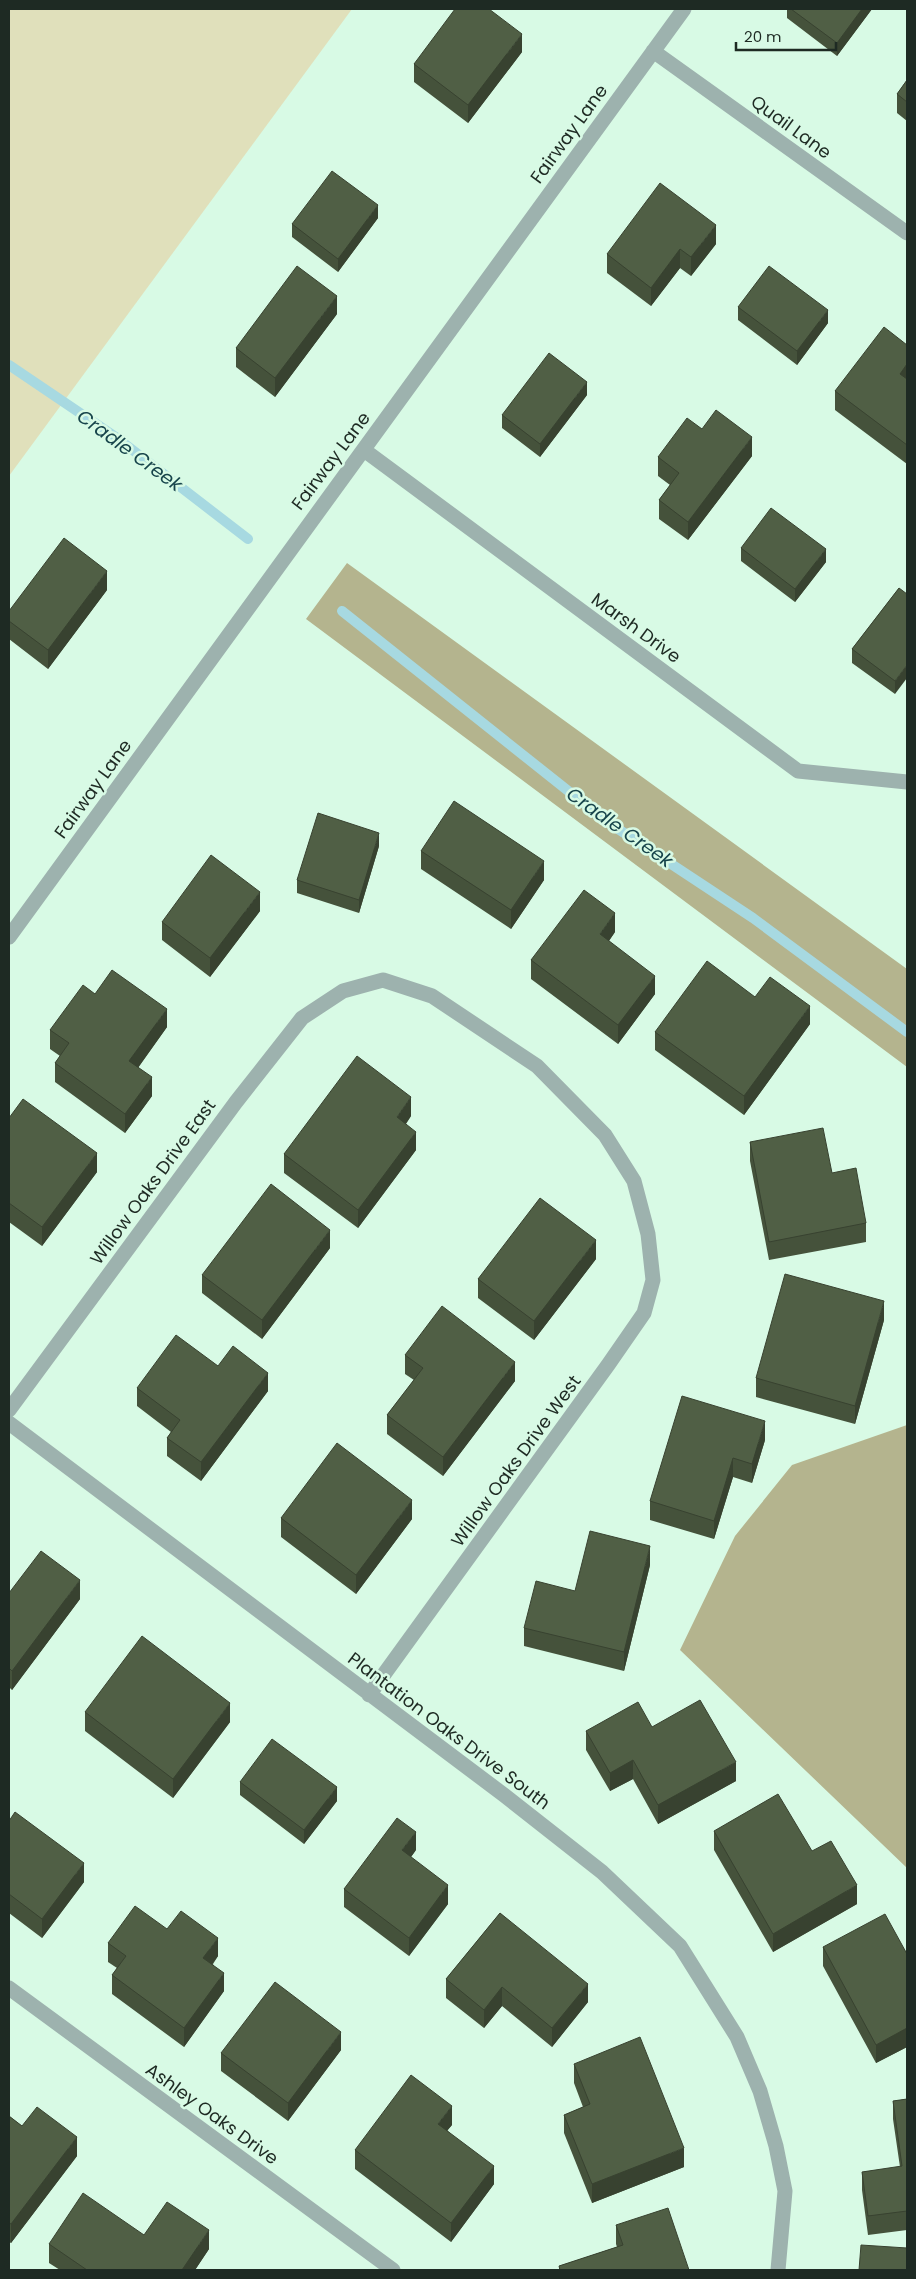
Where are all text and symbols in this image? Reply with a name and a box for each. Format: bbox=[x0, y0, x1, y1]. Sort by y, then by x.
scale bar bbox=[736, 20, 836, 52]
text: 20 m bbox=[744, 26, 782, 47]
street label: Fairway Lane bbox=[524, 79, 613, 188]
street label: Quail Lane bbox=[746, 89, 837, 164]
water label: Cradle Creek bbox=[71, 403, 189, 499]
street label: Fairway Lane bbox=[285, 407, 376, 515]
street label: Marsh Drive bbox=[586, 587, 686, 669]
street label: Fairway Lane bbox=[48, 734, 137, 843]
water label: Cradle Creek bbox=[561, 781, 680, 875]
street label: Willow Oaks Drive East bbox=[84, 1094, 221, 1270]
street label: Willow Oaks Drive West bbox=[445, 1370, 586, 1552]
street label: Plantation Oaks Drive South bbox=[343, 1646, 556, 1815]
street label: Ashley Oaks Drive bbox=[141, 2057, 284, 2170]

